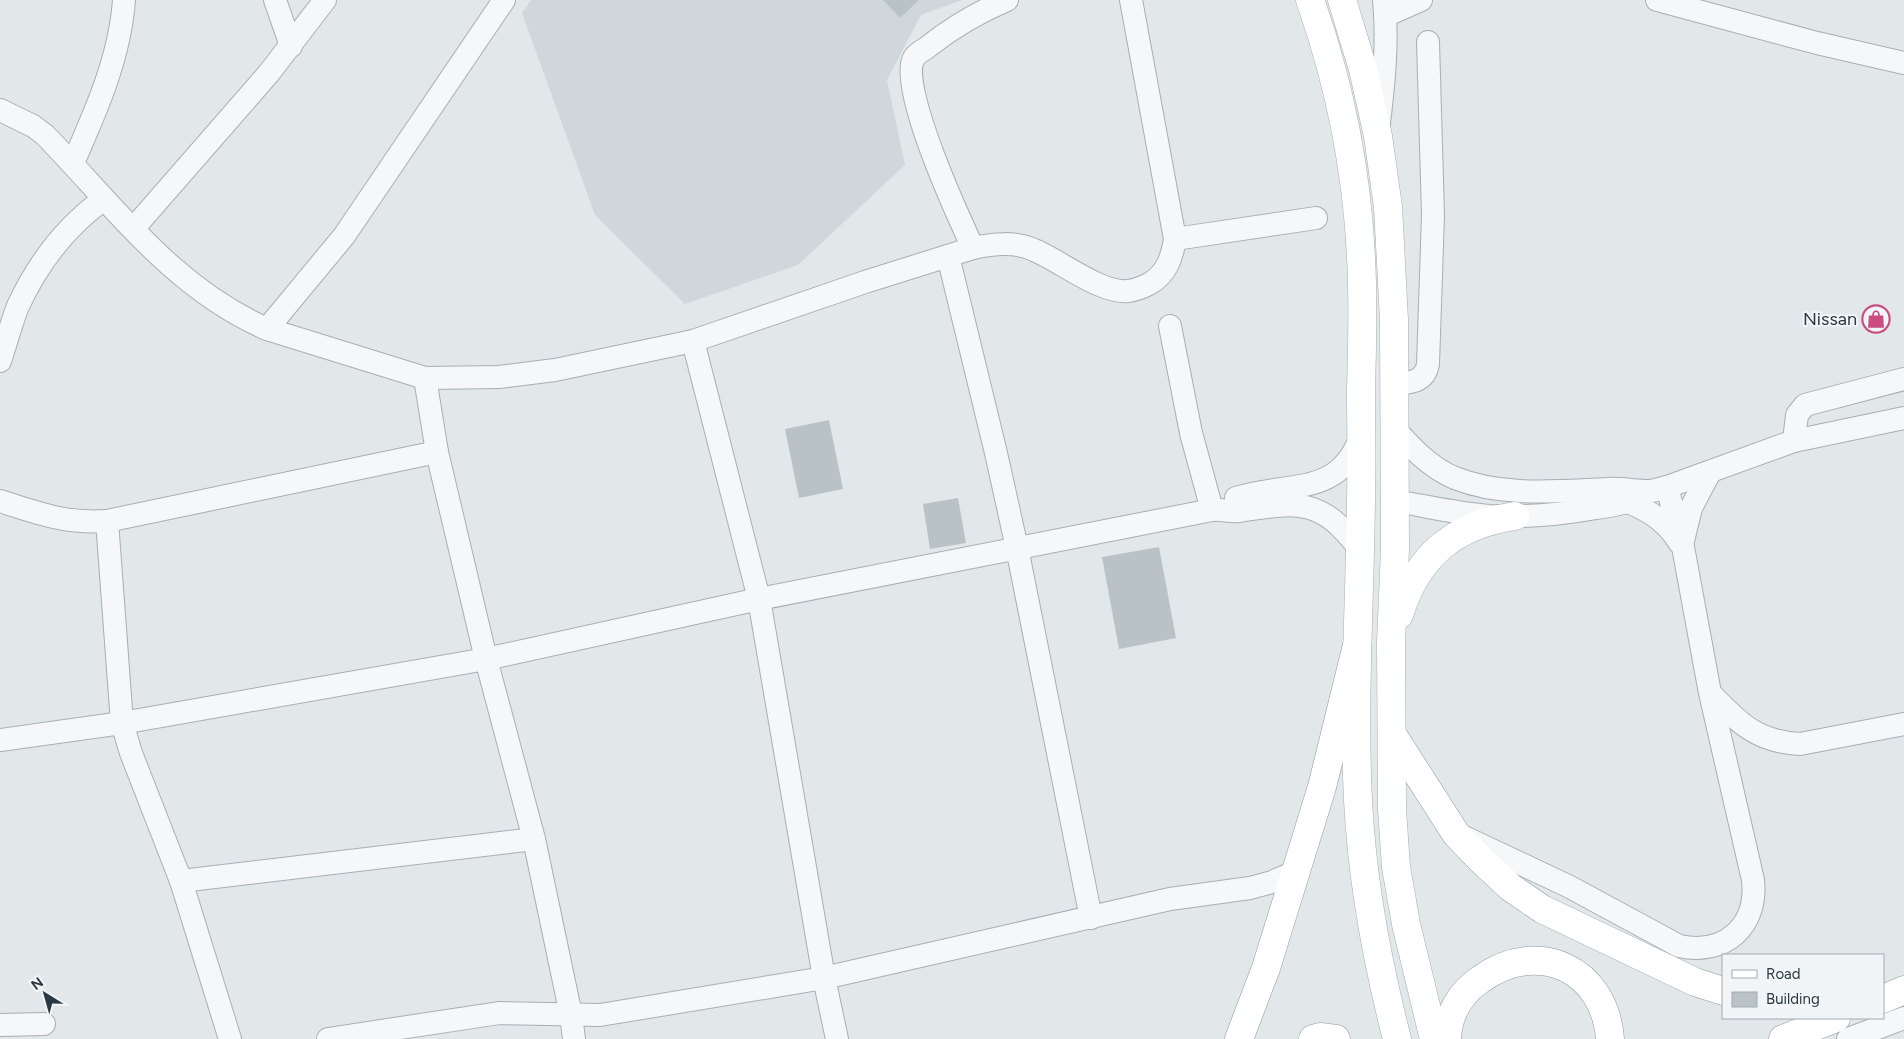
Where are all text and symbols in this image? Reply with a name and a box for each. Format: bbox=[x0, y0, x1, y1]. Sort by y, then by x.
shop icon: Nissan bbox=[1861, 304, 1891, 334]
place label: Nissan bbox=[1803, 308, 1857, 330]
legend bbox=[1722, 954, 1884, 1019]
text: Road bbox=[1766, 965, 1801, 983]
north arrow bbox=[20, 969, 70, 1019]
text: N bbox=[28, 974, 47, 994]
text: Building bbox=[1766, 990, 1820, 1008]

